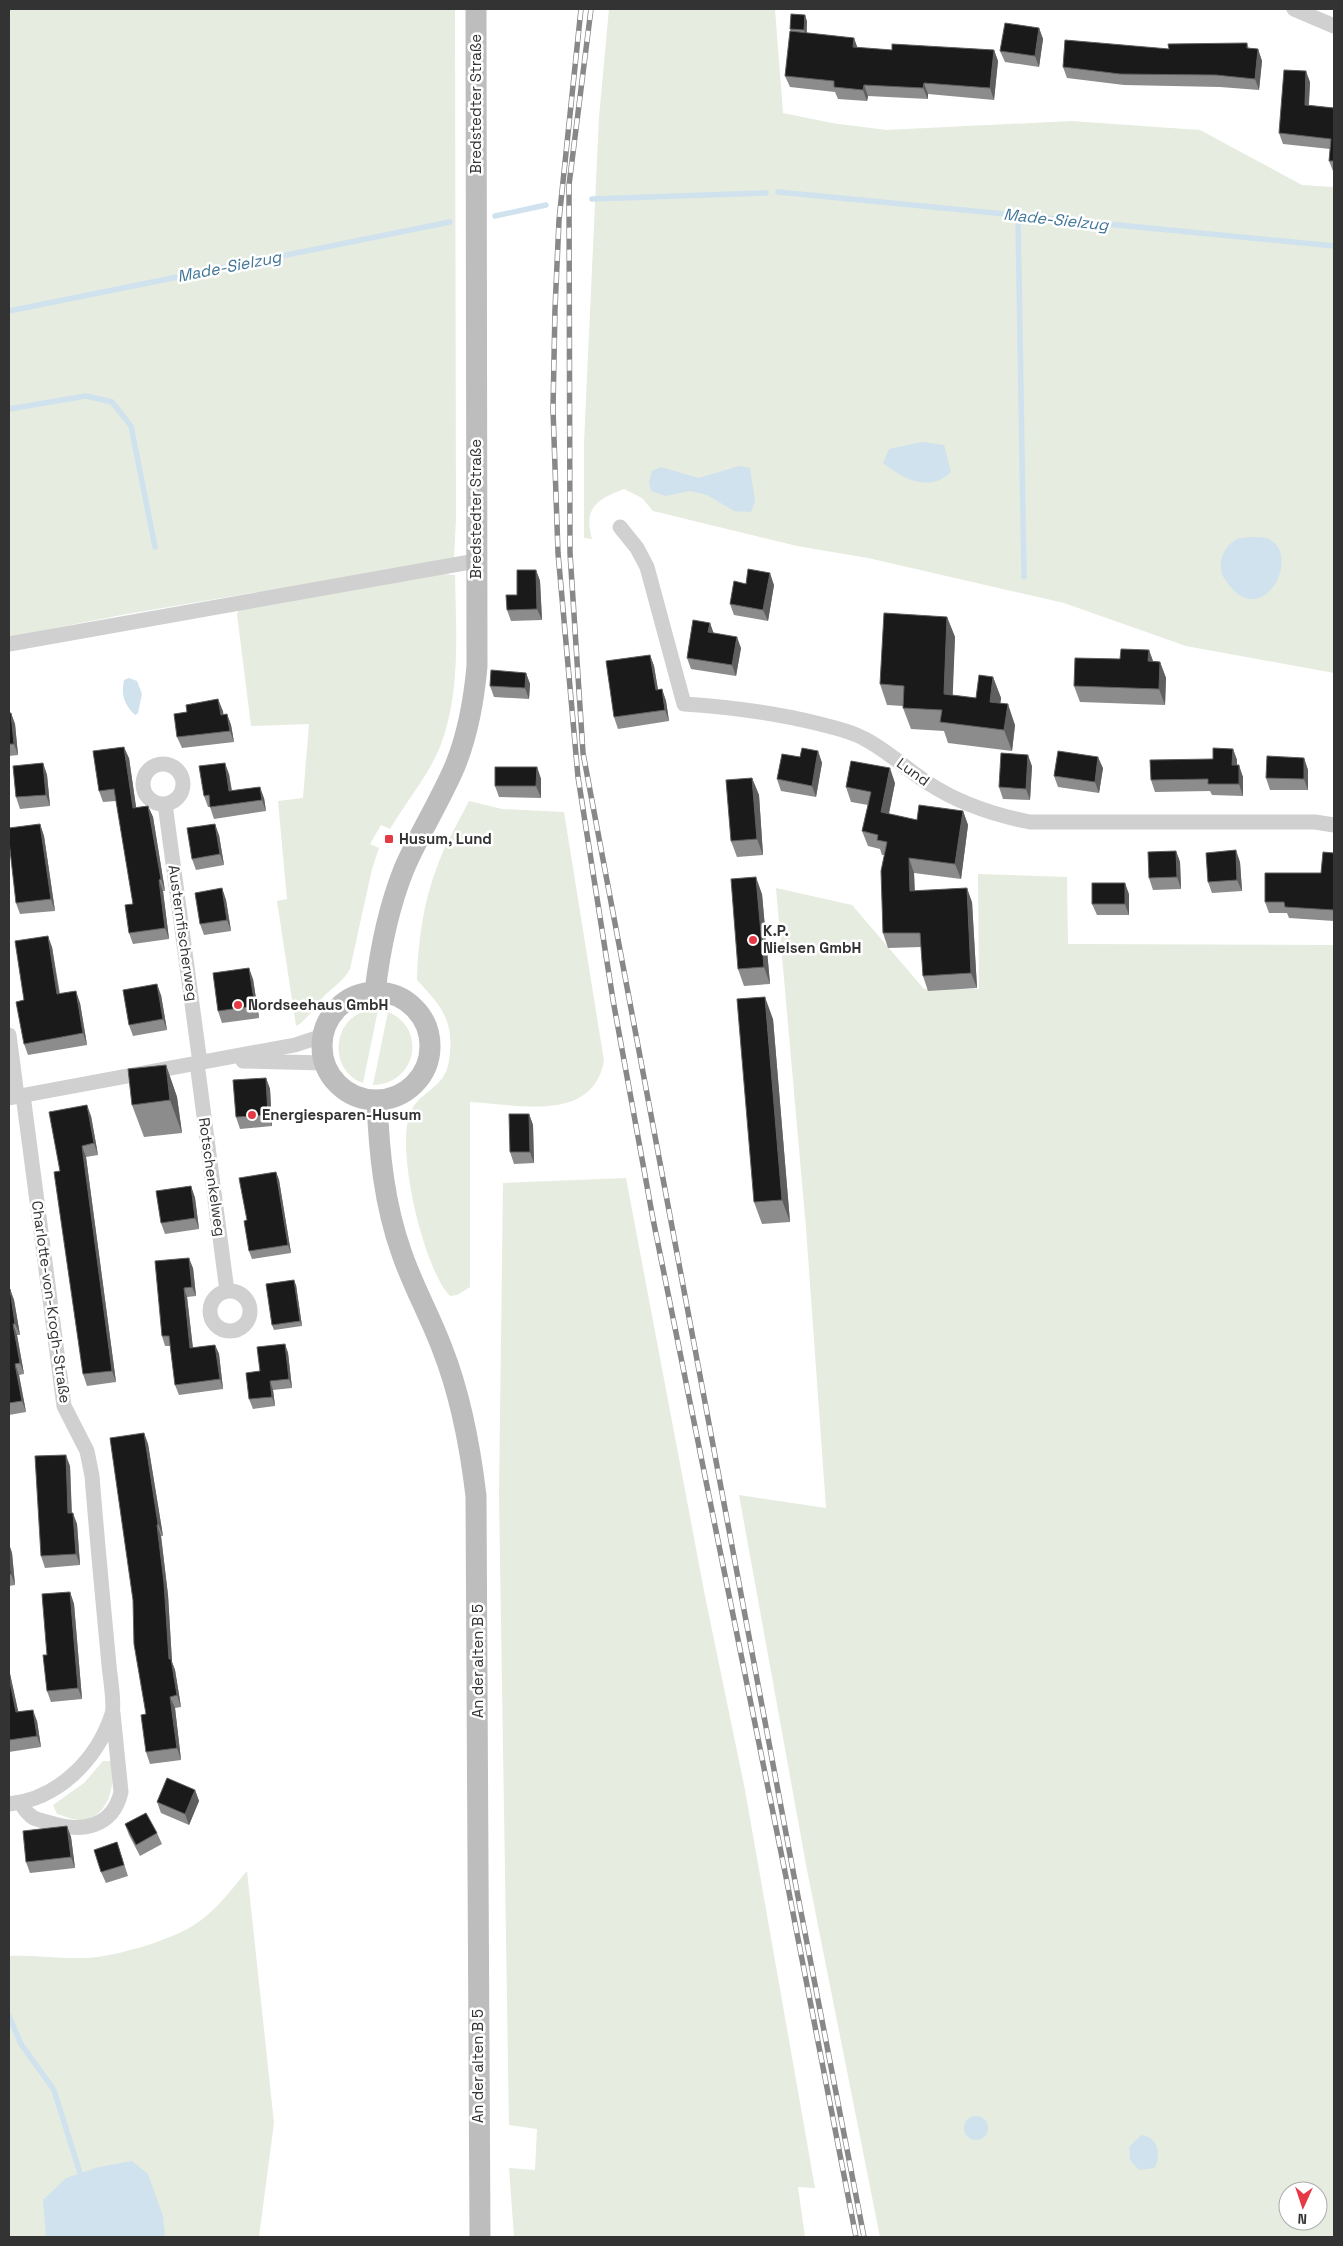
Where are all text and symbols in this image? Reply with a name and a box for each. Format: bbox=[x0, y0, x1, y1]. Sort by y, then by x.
street label: Bredstedter Straße bbox=[466, 34, 485, 174]
water label: Made-Sielzug bbox=[1002, 204, 1110, 236]
water label: Made-Sielzug bbox=[175, 246, 284, 287]
street label: Bredstedter Straße bbox=[466, 439, 485, 579]
street label: Lund bbox=[893, 753, 934, 790]
place label: Husum, Lund bbox=[399, 829, 492, 848]
marker: Husum, Lund bbox=[383, 833, 395, 845]
street label: Austernfischerweg bbox=[165, 864, 202, 1002]
place label: K.P. Nielsen GmbH bbox=[763, 921, 861, 957]
marker: K.P. Nielsen GmbH bbox=[747, 934, 759, 946]
place label: Nordseehaus GmbH bbox=[248, 995, 388, 1014]
marker: Nordseehaus GmbH bbox=[232, 999, 244, 1011]
place label: Energiesparen-Husum bbox=[262, 1105, 421, 1124]
marker: Energiesparen-Husum bbox=[246, 1109, 258, 1121]
street label: Rotschenkelweg bbox=[195, 1116, 230, 1238]
street label: Charlotte-von-Krogh-Straße bbox=[28, 1200, 75, 1404]
street label: An der alten B 5 bbox=[468, 1604, 487, 1718]
street label: An der alten B 5 bbox=[468, 2009, 487, 2123]
north arrow bbox=[1278, 2181, 1328, 2231]
text: N bbox=[1297, 2210, 1307, 2228]

